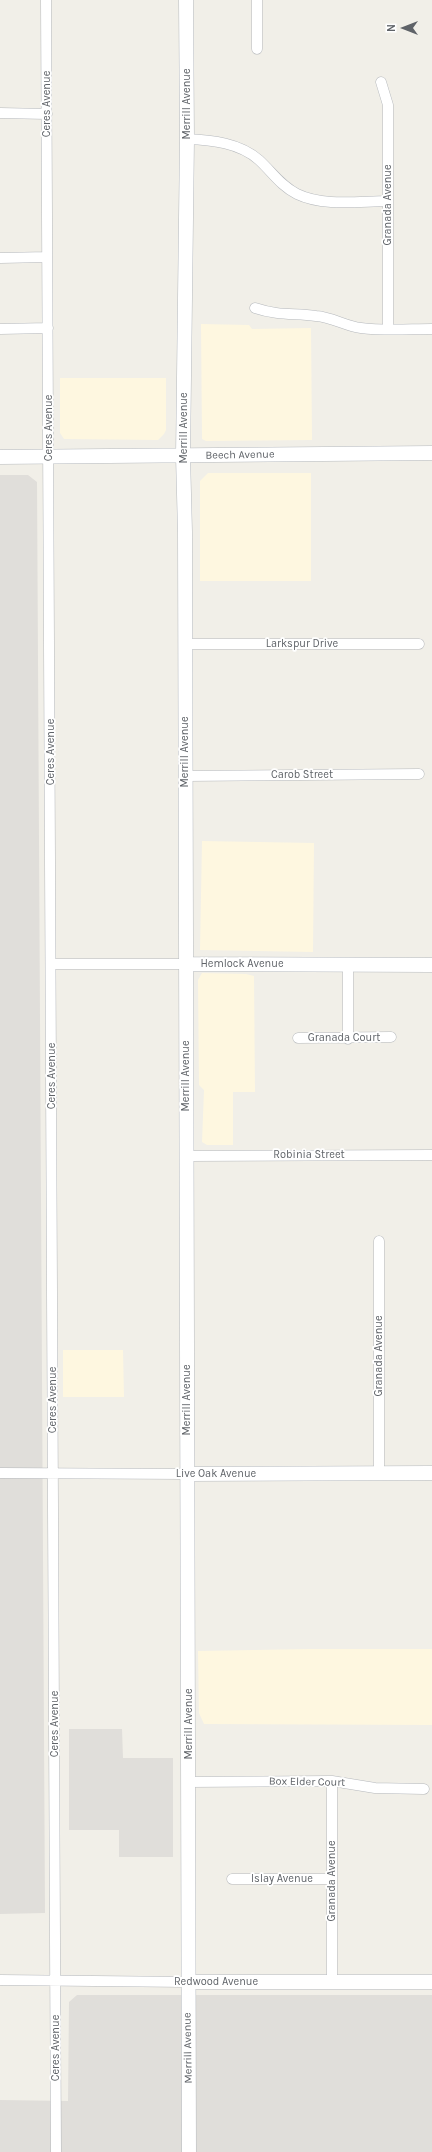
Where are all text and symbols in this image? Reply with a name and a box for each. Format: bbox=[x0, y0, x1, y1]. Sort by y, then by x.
north arrow bbox=[384, 8, 424, 48]
text: N bbox=[385, 24, 398, 32]
street label: Merrill Avenue bbox=[180, 68, 194, 140]
street label: Ceres Avenue bbox=[40, 71, 54, 137]
street label: Granada Avenue bbox=[381, 164, 395, 246]
street label: Merrill Avenue bbox=[177, 392, 191, 464]
street label: Ceres Avenue bbox=[42, 395, 56, 461]
street label: Beech Avenue bbox=[205, 448, 275, 462]
street label: Larkspur Drive bbox=[266, 637, 338, 651]
street label: Merrill Avenue bbox=[178, 716, 192, 788]
street label: Ceres Avenue bbox=[44, 719, 58, 785]
street label: Carob Street bbox=[271, 768, 333, 782]
street label: Hemlock Avenue bbox=[200, 957, 284, 971]
street label: Granada Court bbox=[308, 1031, 380, 1045]
street label: Merrill Avenue bbox=[179, 1040, 193, 1112]
street label: Ceres Avenue bbox=[45, 1043, 59, 1109]
street label: Robinia Street bbox=[273, 1148, 345, 1162]
street label: Granada Avenue bbox=[372, 1315, 386, 1397]
street label: Merrill Avenue bbox=[180, 1364, 194, 1436]
street label: Ceres Avenue bbox=[46, 1367, 60, 1433]
street label: Live Oak Avenue bbox=[176, 1467, 256, 1481]
street label: Merrill Avenue bbox=[182, 1688, 196, 1760]
street label: Ceres Avenue bbox=[48, 1691, 62, 1757]
street label: Box Elder Court bbox=[269, 1775, 345, 1789]
street label: Granada Avenue bbox=[325, 1840, 339, 1922]
street label: Islay Avenue bbox=[251, 1872, 313, 1886]
street label: Redwood Avenue bbox=[174, 1975, 258, 1989]
street label: Merrill Avenue bbox=[181, 2012, 195, 2084]
street label: Ceres Avenue bbox=[49, 2015, 63, 2081]

